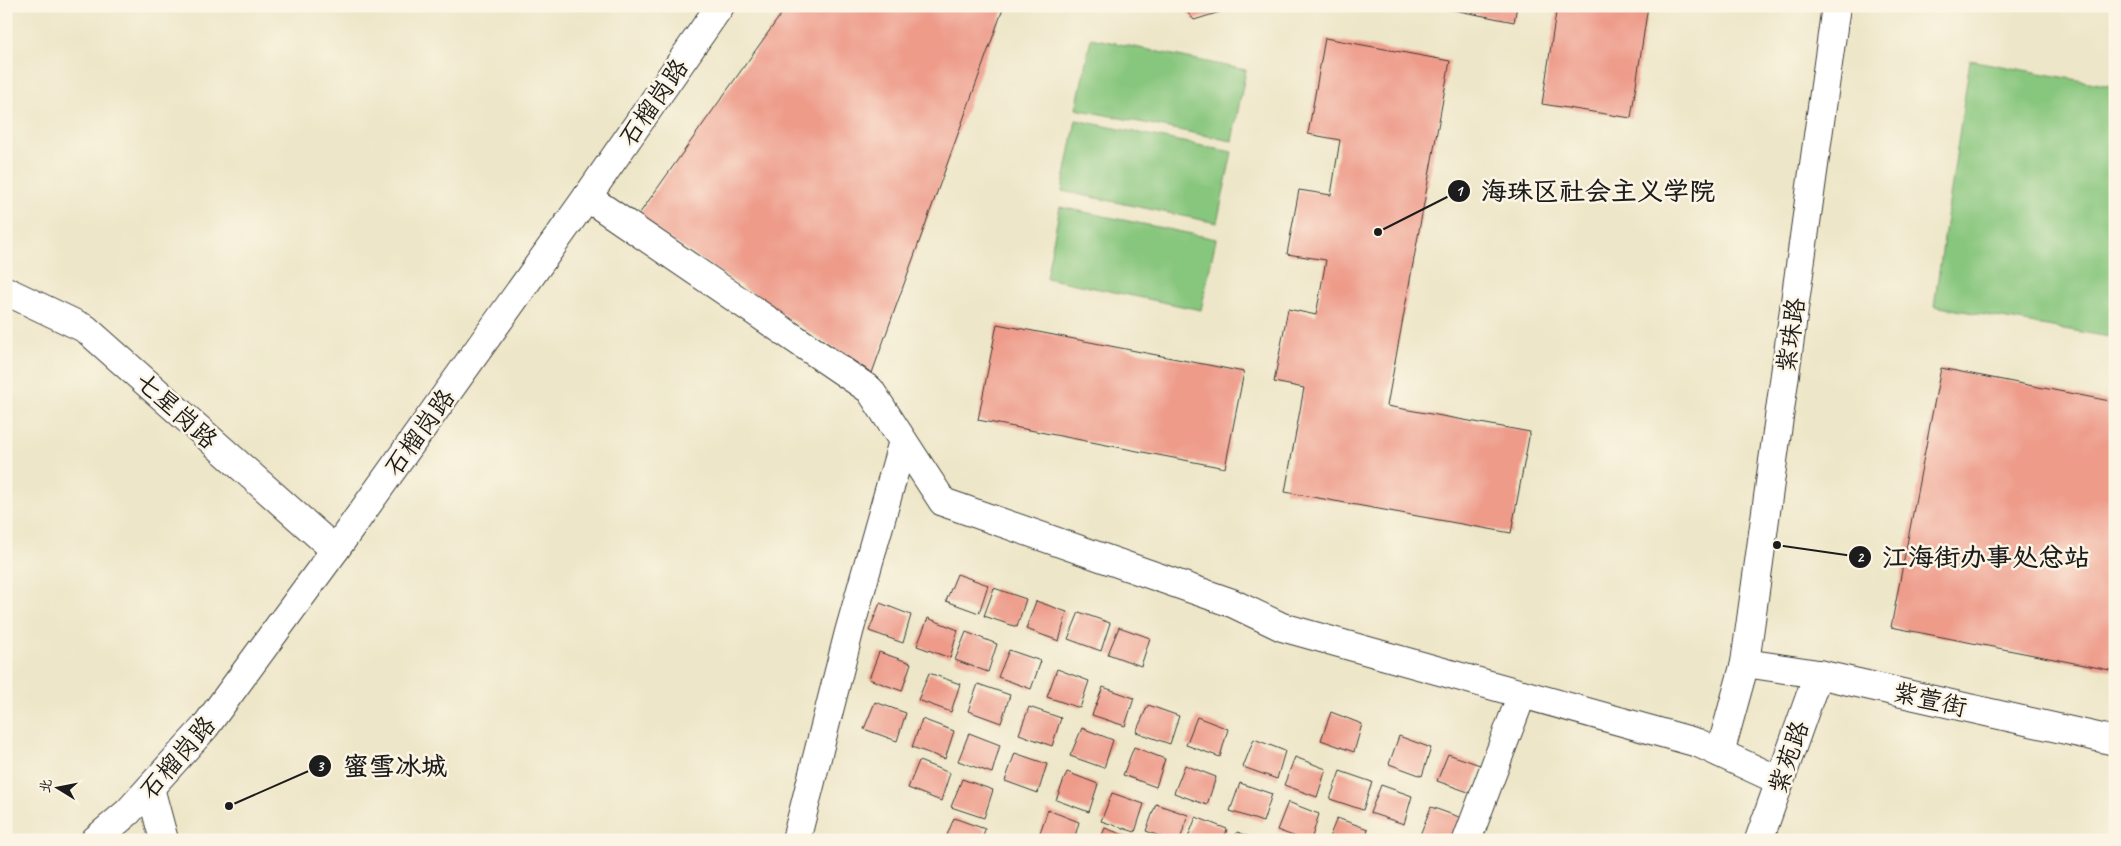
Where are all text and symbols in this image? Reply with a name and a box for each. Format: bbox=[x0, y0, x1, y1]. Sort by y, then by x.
street label: 石榴岗路 bbox=[612, 52, 696, 153]
callout: 海珠区社会主义学院 bbox=[1446, 171, 1725, 212]
text: 海珠区社会主义学院 bbox=[1481, 175, 1715, 208]
text: 1 bbox=[1456, 182, 1465, 201]
street label: 紫珠路 bbox=[1770, 296, 1812, 375]
street label: 七星岗路 bbox=[128, 365, 224, 456]
street label: 石榴岗路 bbox=[377, 383, 462, 482]
callout: 江海街办事处总站 bbox=[1847, 536, 2100, 577]
text: 江海街办事处总站 bbox=[1882, 541, 2090, 574]
text: 2 bbox=[1857, 548, 1865, 567]
street label: 紫萱街 bbox=[1890, 676, 1970, 724]
street label: 石榴岗路 bbox=[133, 709, 223, 806]
street label: 紫苑路 bbox=[1762, 717, 1816, 798]
callout: 蜜雪冰城 bbox=[308, 745, 457, 786]
text: 蜜雪冰城 bbox=[343, 750, 447, 783]
text: 3 bbox=[317, 757, 325, 776]
north arrow bbox=[32, 764, 82, 814]
text: 北 bbox=[36, 777, 55, 794]

